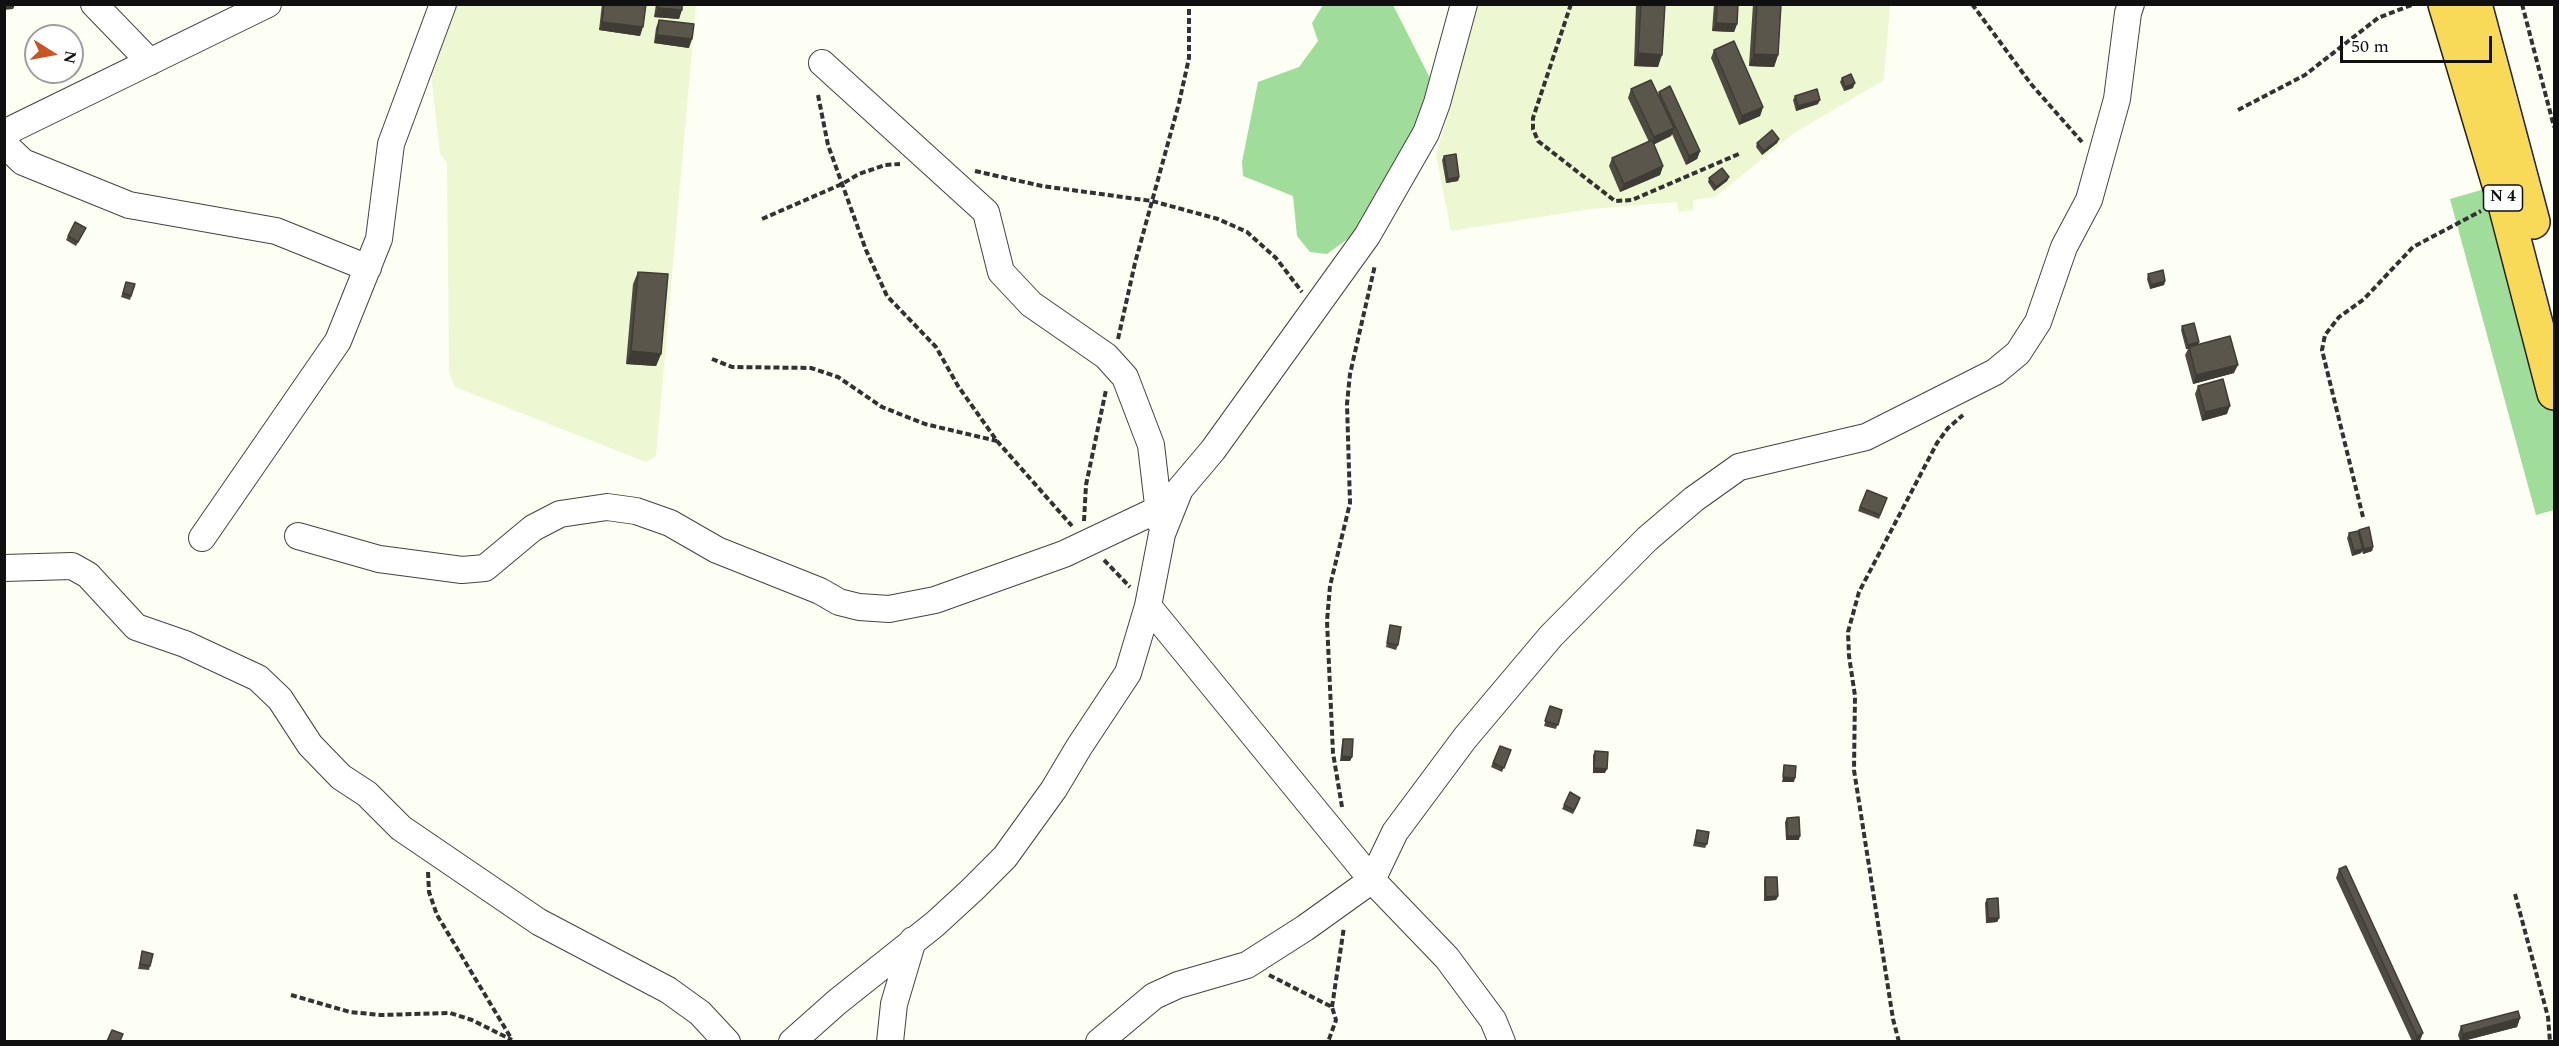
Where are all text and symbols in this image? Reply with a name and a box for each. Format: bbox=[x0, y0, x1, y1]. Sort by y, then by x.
north arrow bbox=[24, 24, 84, 84]
scale bar bbox=[2343, 24, 2494, 62]
text: 50 m bbox=[2351, 33, 2389, 60]
text: N bbox=[57, 48, 83, 66]
road number: N 4 bbox=[2484, 185, 2522, 211]

